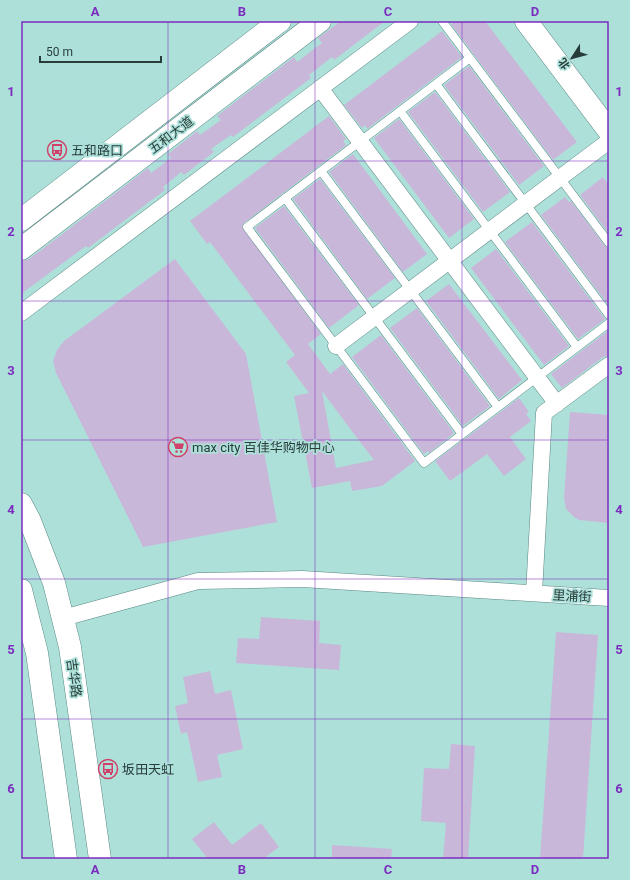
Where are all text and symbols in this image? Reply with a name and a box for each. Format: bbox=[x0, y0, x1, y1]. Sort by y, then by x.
text: A bbox=[91, 4, 100, 19]
text: B bbox=[238, 4, 246, 19]
text: C bbox=[384, 4, 393, 19]
text: D bbox=[531, 4, 539, 19]
scale bar bbox=[40, 38, 161, 64]
north arrow bbox=[552, 38, 592, 78]
text: 50 m bbox=[46, 45, 73, 59]
text: 北 bbox=[556, 55, 573, 72]
text: 1 bbox=[7, 84, 15, 99]
text: 1 bbox=[615, 84, 623, 99]
street label: 五和大道 bbox=[146, 113, 196, 157]
bus stop icon: 五和路口 bbox=[46, 139, 68, 161]
place label: 五和路口 bbox=[71, 143, 123, 158]
text: 2 bbox=[7, 224, 15, 239]
text: 2 bbox=[615, 224, 623, 239]
text: 3 bbox=[7, 363, 15, 378]
text: 3 bbox=[615, 363, 623, 378]
supermarket icon: max city 百佳华购物中心 bbox=[167, 436, 189, 458]
place label: max city 百佳华购物中心 bbox=[192, 440, 335, 455]
text: 4 bbox=[7, 502, 15, 517]
text: 4 bbox=[615, 502, 623, 517]
street label: 里浦街 bbox=[552, 587, 592, 605]
text: 5 bbox=[7, 642, 15, 657]
text: 5 bbox=[615, 642, 623, 657]
street label: 吉华路 bbox=[64, 658, 84, 698]
bus stop icon: 坂田天虹 bbox=[97, 758, 119, 780]
place label: 坂田天虹 bbox=[122, 762, 174, 777]
text: 6 bbox=[7, 781, 15, 796]
text: 6 bbox=[615, 781, 623, 796]
text: A bbox=[91, 862, 100, 877]
text: B bbox=[238, 862, 246, 877]
text: C bbox=[384, 862, 393, 877]
text: D bbox=[531, 862, 539, 877]

